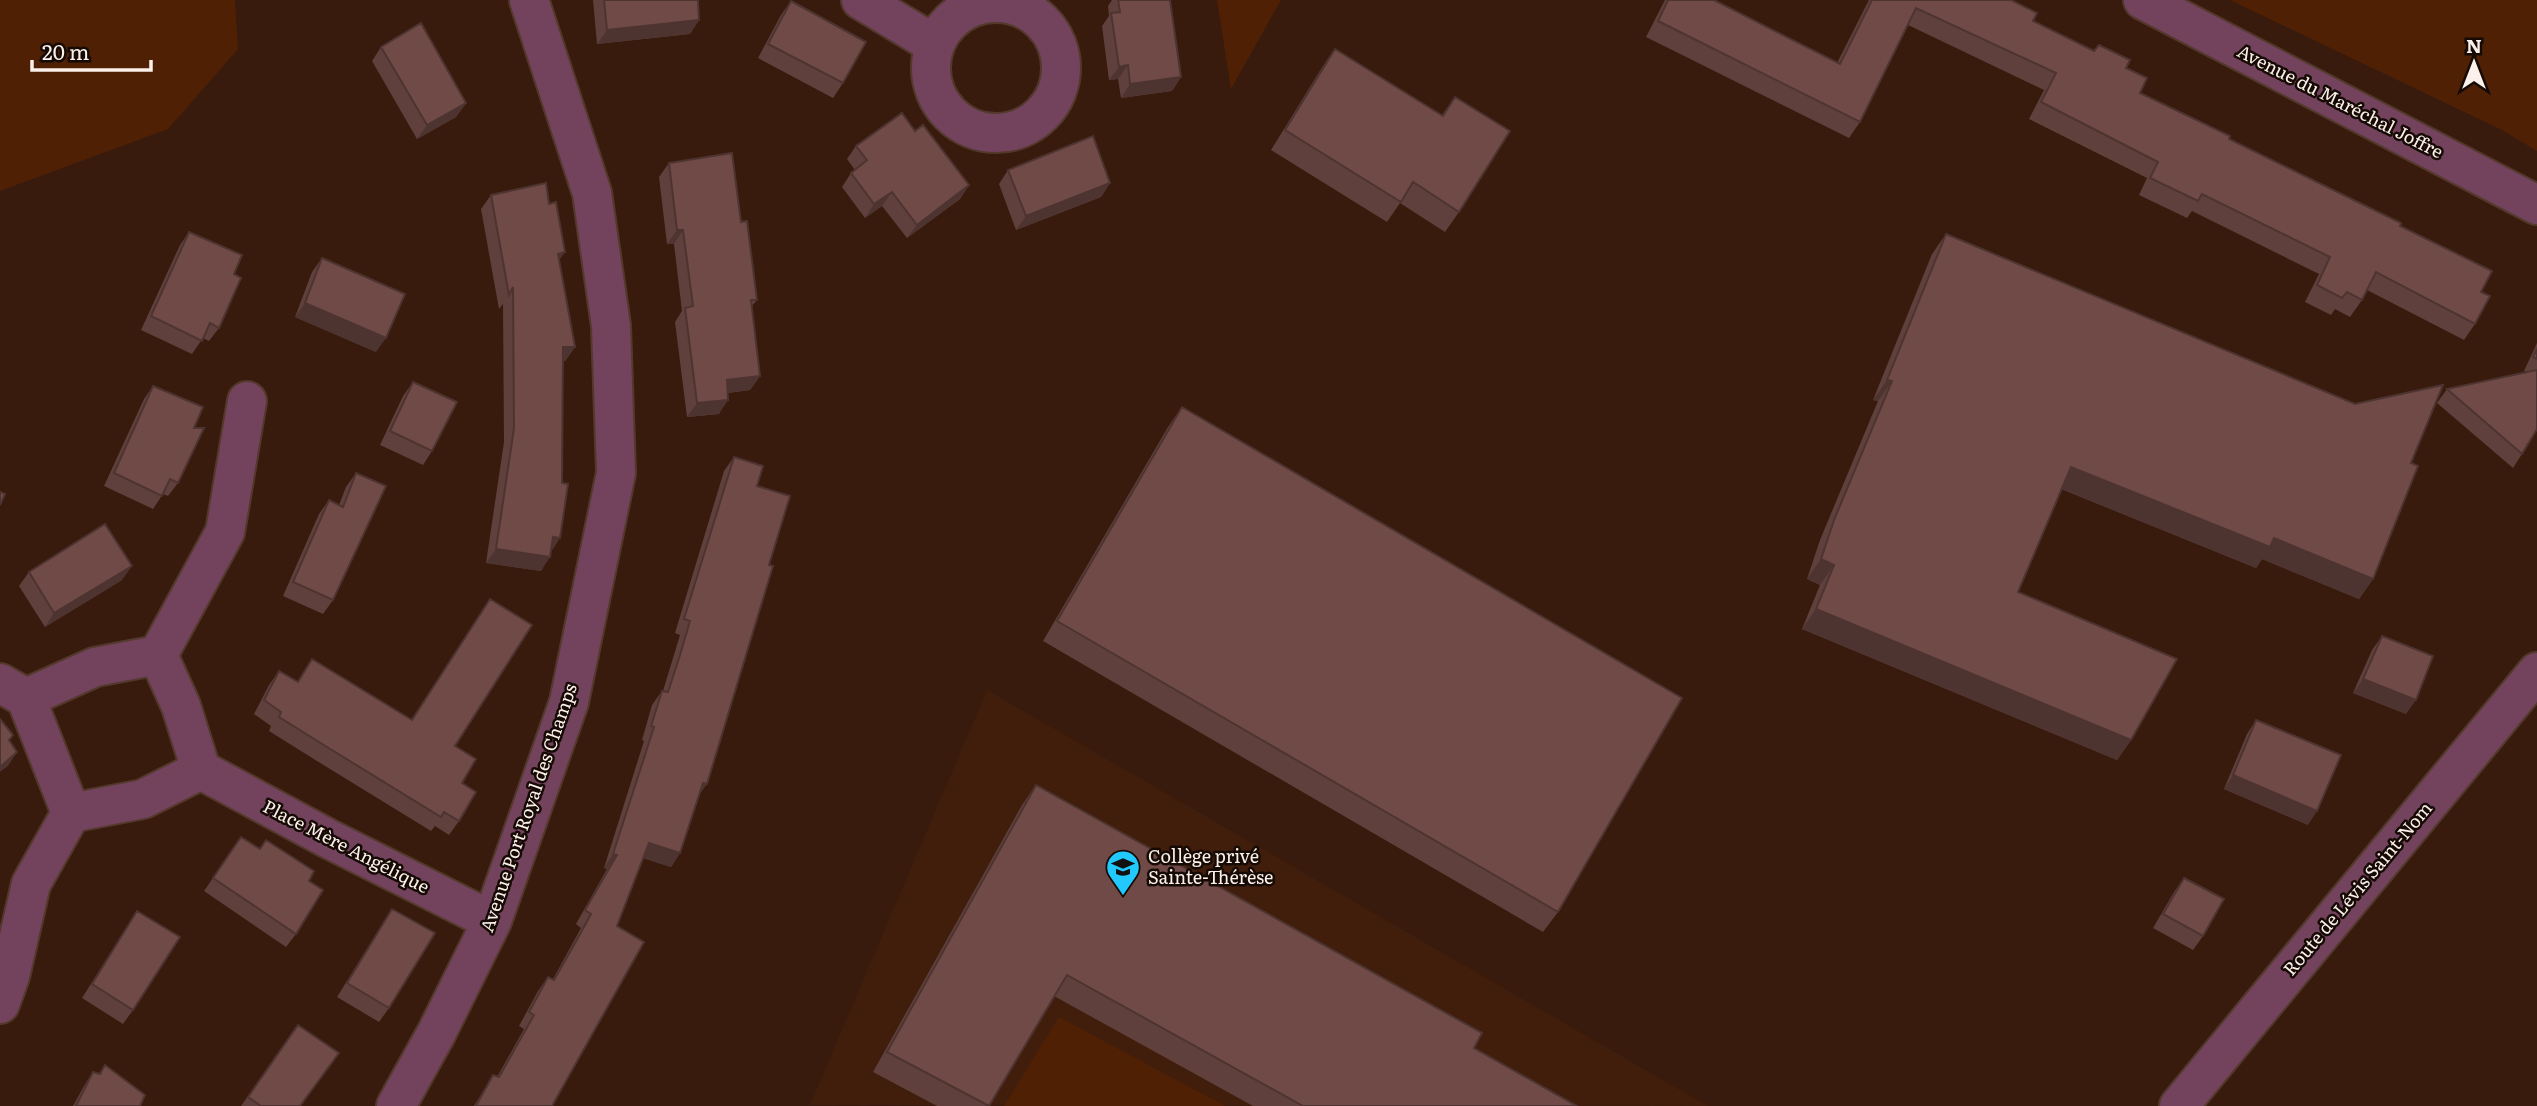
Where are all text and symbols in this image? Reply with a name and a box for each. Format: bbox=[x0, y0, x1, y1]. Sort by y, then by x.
scale bar bbox=[32, 28, 150, 72]
north arrow bbox=[2439, 28, 2509, 98]
text: N bbox=[2466, 31, 2482, 59]
text: 20 m bbox=[42, 35, 89, 66]
street label: Avenue du Maréchal Joffre bbox=[2233, 37, 2448, 164]
street label: Avenue Port Royal des Champs bbox=[472, 680, 583, 935]
street label: Place Mère Angélique bbox=[259, 792, 435, 899]
street label: Route de Lévis Saint-Nom bbox=[2276, 795, 2438, 981]
place label: Collège privé Sainte-Thérèse bbox=[1148, 842, 1273, 890]
school or university icon: Collège privé Sainte-Thérèse bbox=[1104, 848, 1142, 897]

